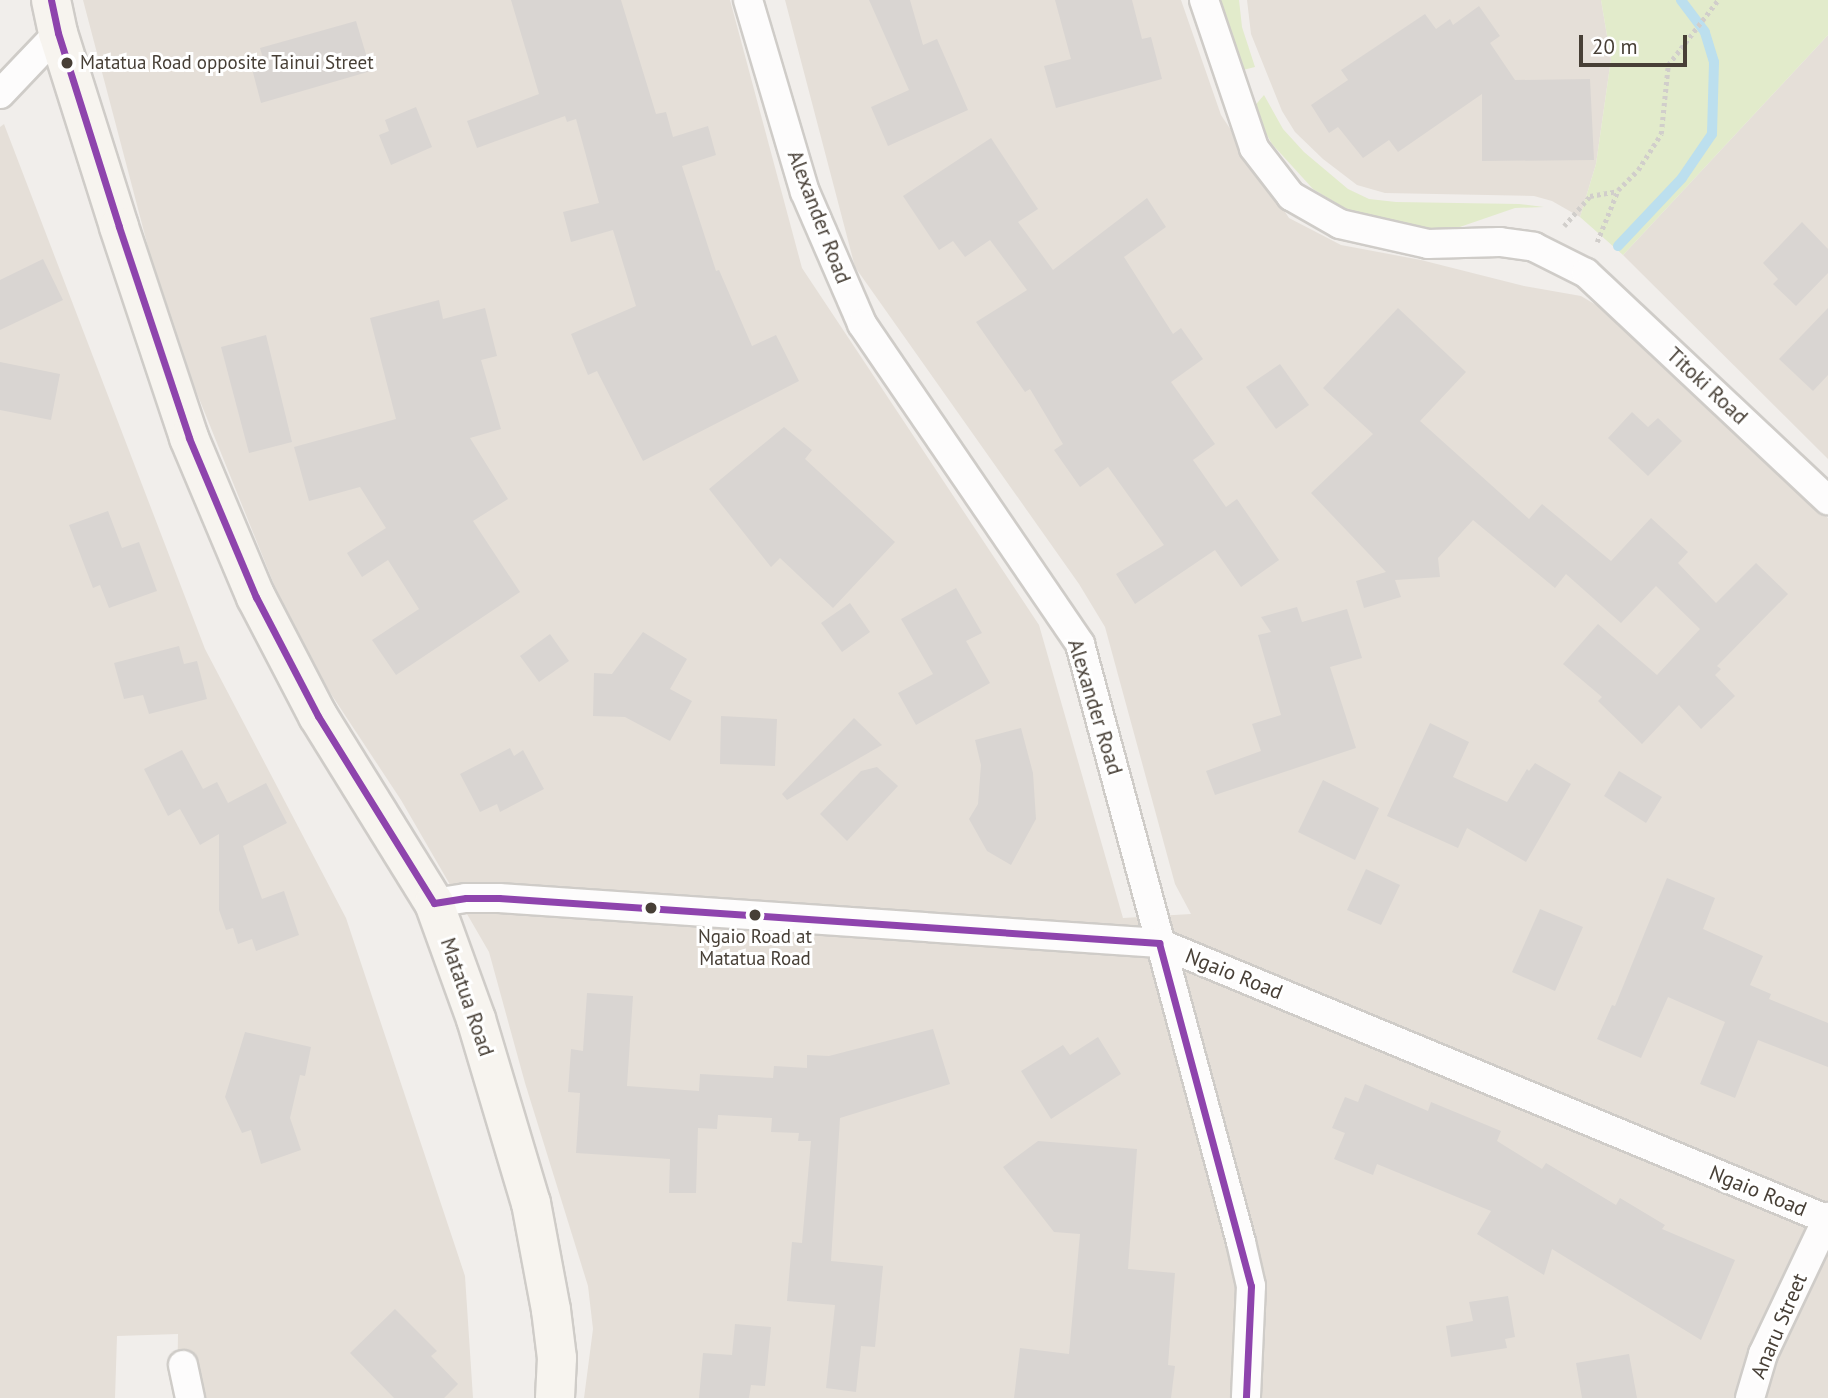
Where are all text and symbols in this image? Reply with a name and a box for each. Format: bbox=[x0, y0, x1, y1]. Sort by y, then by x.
scale bar bbox=[1583, 21, 1692, 65]
text: 20 m bbox=[1592, 33, 1638, 60]
place label: Matatua Road opposite Tainui Street bbox=[80, 52, 374, 74]
marker: Matatua Road opposite Tainui Street bbox=[60, 56, 74, 70]
street label: Alexander Road bbox=[782, 147, 856, 287]
street label: Titoki Road bbox=[1661, 342, 1753, 430]
street label: Alexander Road bbox=[1062, 636, 1128, 778]
unlabelled marker bbox=[644, 901, 658, 915]
marker: Ngaio Road at Matatua Road bbox=[748, 908, 762, 922]
place label: Ngaio Road at Matatua Road bbox=[698, 926, 812, 970]
street label: Matatua Road bbox=[435, 935, 499, 1059]
street label: Ngaio Road bbox=[1182, 943, 1286, 1005]
street label: Ngaio Road bbox=[1706, 1160, 1810, 1222]
street label: Anaru Street bbox=[1746, 1270, 1812, 1382]

